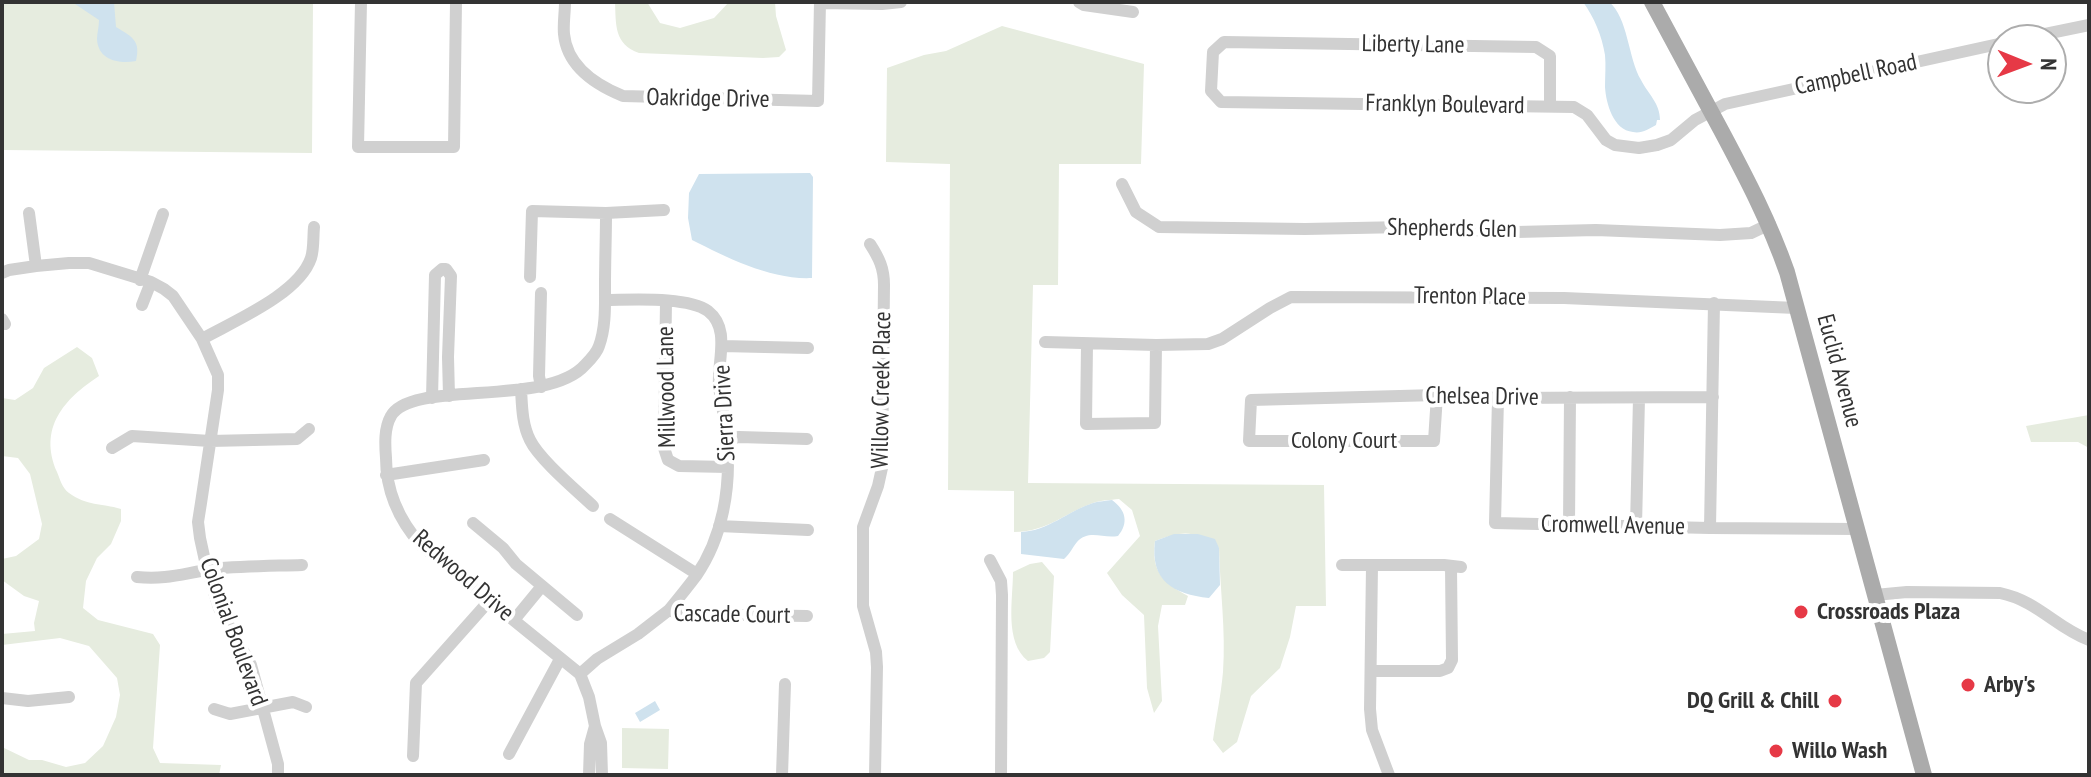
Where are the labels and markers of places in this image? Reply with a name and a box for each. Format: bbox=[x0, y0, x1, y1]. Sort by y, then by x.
place label: Crossroads Plaza bbox=[1817, 598, 1960, 626]
marker: Crossroads Plaza bbox=[1792, 603, 1810, 621]
place label: Arby's bbox=[1984, 671, 2035, 699]
marker: Arby's bbox=[1959, 676, 1977, 694]
place label: DQ Grill & Chill bbox=[1687, 687, 1819, 715]
marker: DQ Grill & Chill bbox=[1826, 692, 1844, 710]
place label: Willo Wash bbox=[1792, 737, 1887, 765]
marker: Willo Wash bbox=[1767, 742, 1785, 760]

